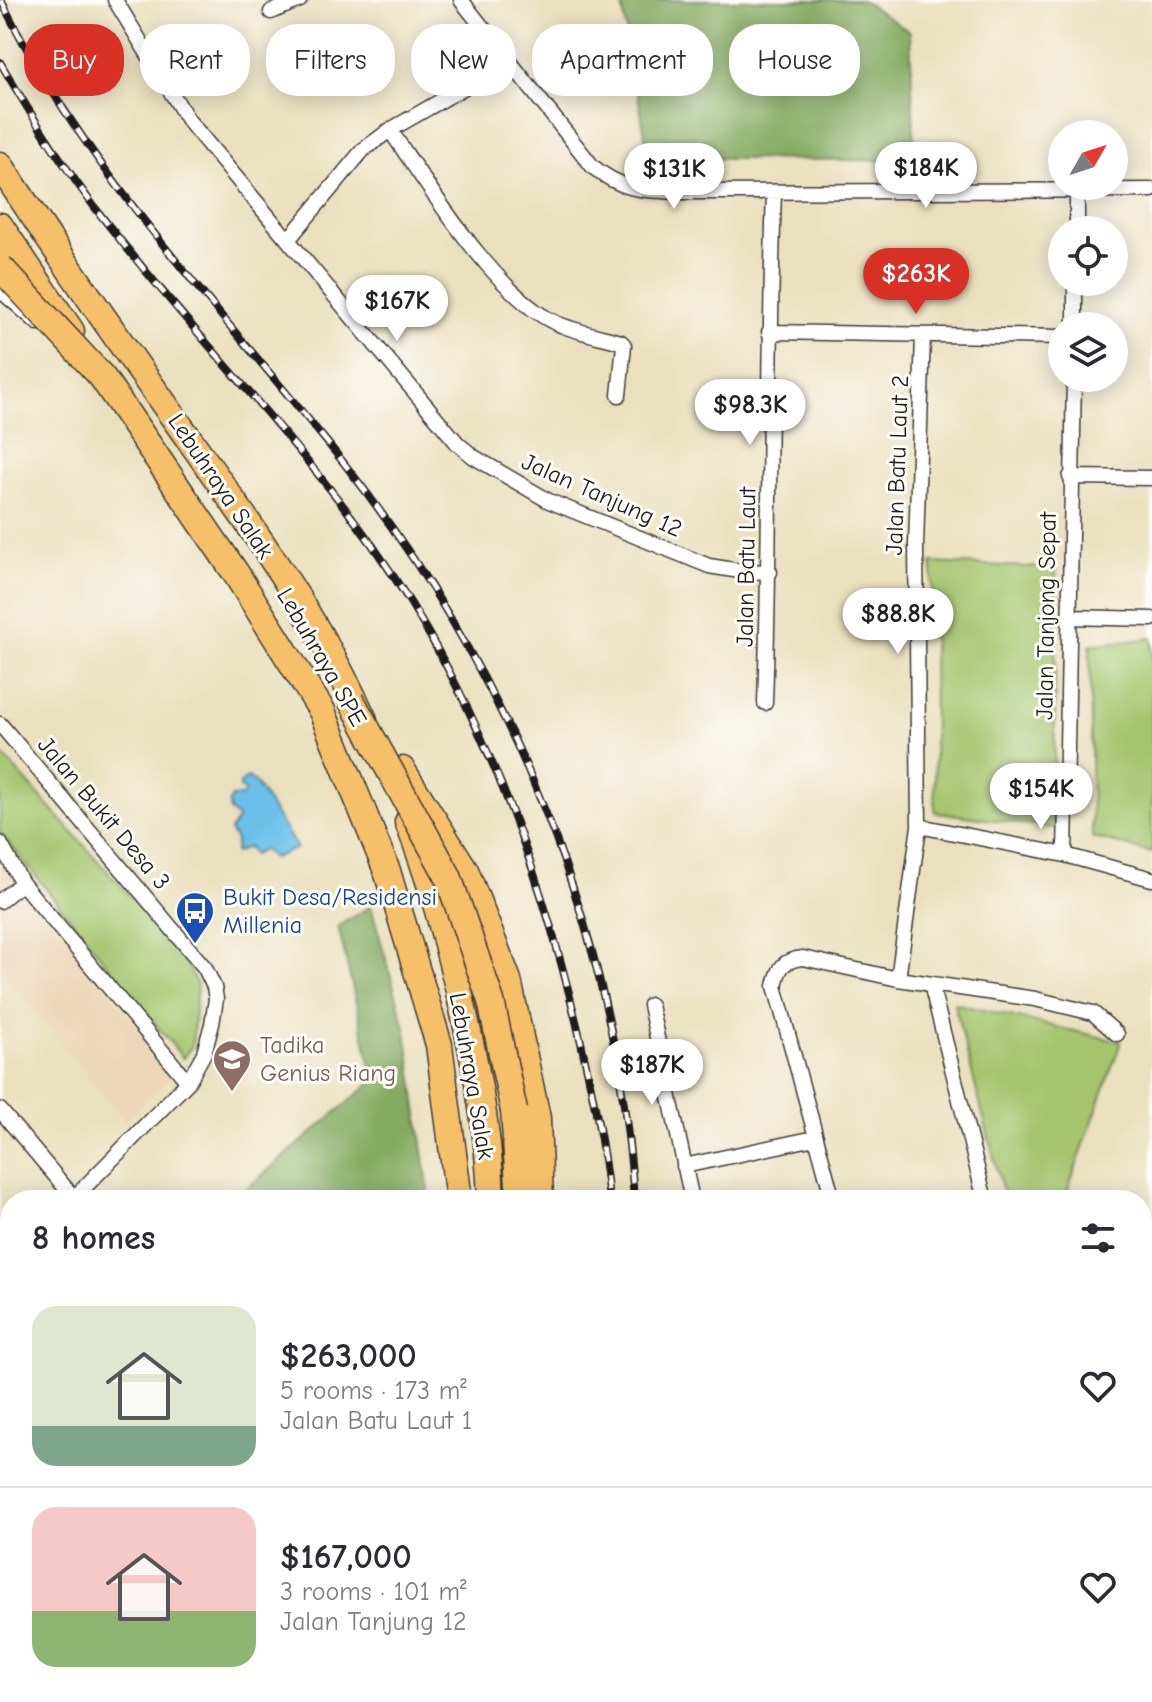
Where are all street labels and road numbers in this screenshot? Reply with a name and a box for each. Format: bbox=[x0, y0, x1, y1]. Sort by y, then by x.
street label: Jalan Batu Laut 2 bbox=[880, 374, 914, 556]
street label: Lebuhraya Salak bbox=[162, 408, 280, 564]
street label: Jalan Tanjung 12 bbox=[518, 447, 686, 543]
street label: Jalan Batu Laut bbox=[731, 486, 761, 647]
street label: Jalan Tanjong Sepat bbox=[1030, 511, 1062, 720]
street label: Lebuhraya SPE bbox=[271, 583, 373, 731]
street label: Jalan Bukit Desa 3 bbox=[32, 731, 176, 895]
street label: Lebuhraya Salak bbox=[444, 990, 501, 1162]

